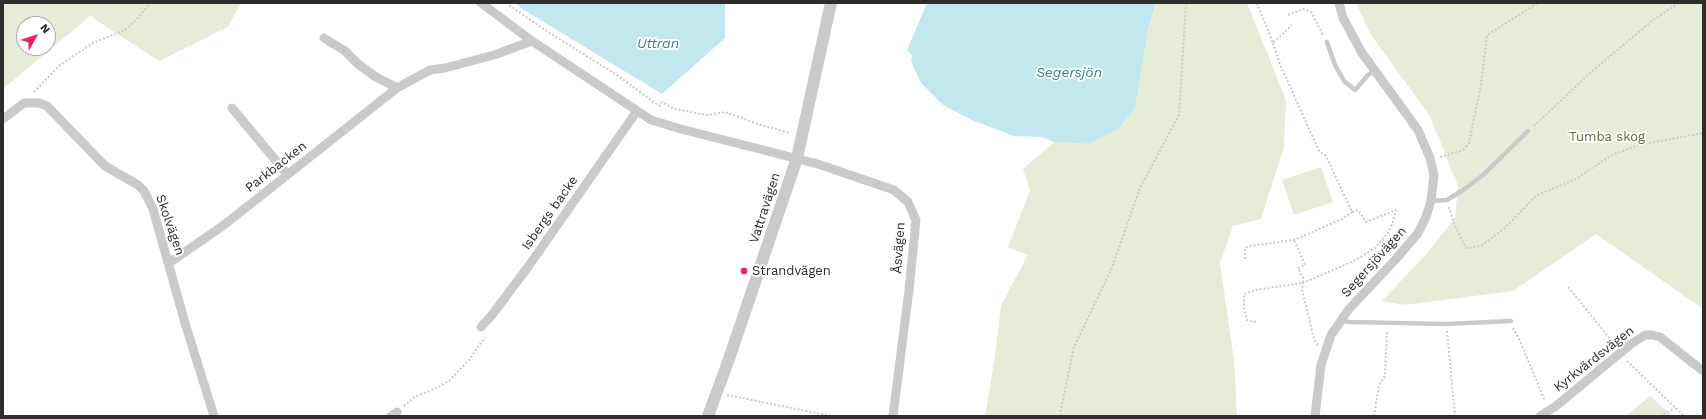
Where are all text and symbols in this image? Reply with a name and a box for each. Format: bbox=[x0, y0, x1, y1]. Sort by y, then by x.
north arrow bbox=[16, 16, 56, 56]
text: N bbox=[37, 22, 53, 36]
water label: Uttran bbox=[637, 36, 679, 52]
water label: Segersjön bbox=[1036, 65, 1102, 81]
park label: Tumba skog bbox=[1569, 129, 1645, 145]
street label: Parkbacken bbox=[242, 138, 310, 196]
street label: Vattravägen bbox=[746, 171, 784, 245]
street label: Isbergs backe bbox=[519, 173, 581, 253]
street label: Skolvägen bbox=[152, 192, 188, 258]
street label: Åsvägen bbox=[889, 222, 909, 274]
street label: Segersjövägen bbox=[1338, 223, 1410, 301]
place label: Strandvägen bbox=[752, 263, 831, 279]
marker: Strandvägen bbox=[739, 266, 749, 276]
street label: Kyrkvärdsvägen bbox=[1551, 323, 1637, 395]

